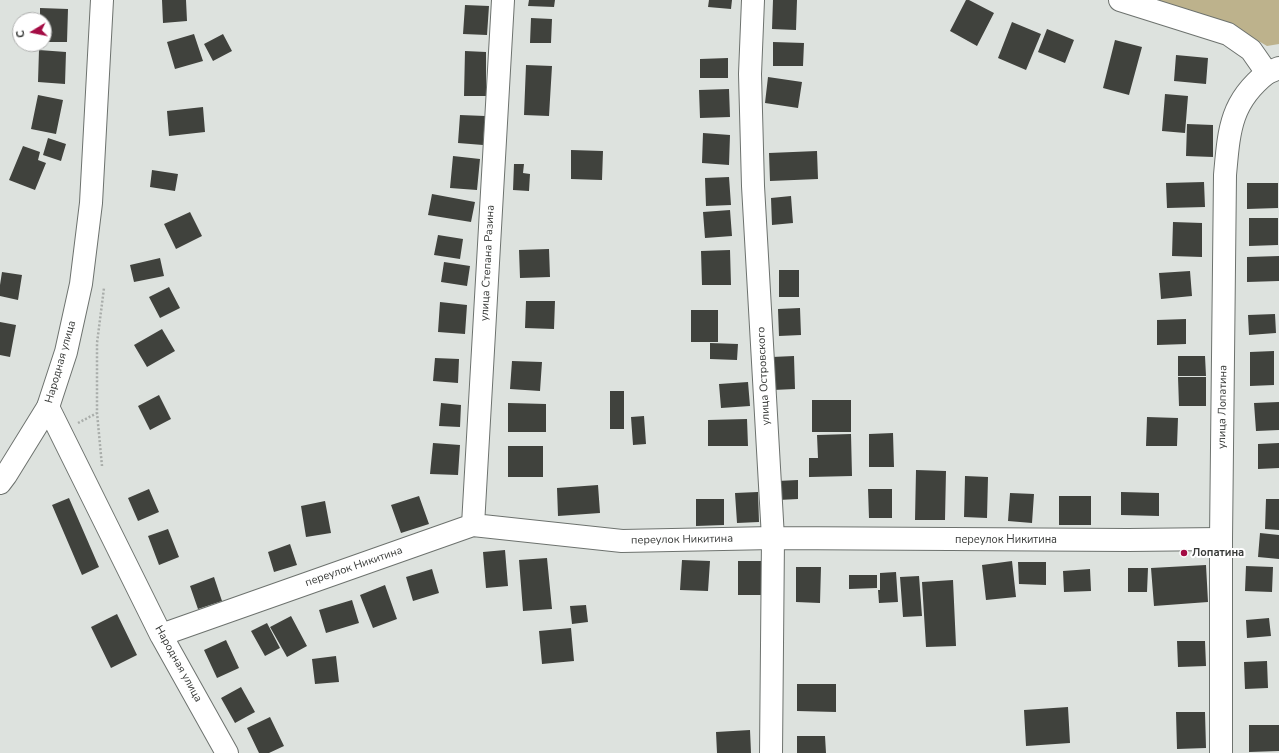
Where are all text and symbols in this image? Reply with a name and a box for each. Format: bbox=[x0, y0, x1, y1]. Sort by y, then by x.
north arrow bbox=[12, 12, 52, 52]
text: С bbox=[13, 29, 29, 39]
street label: улица Степана Разина bbox=[478, 205, 498, 321]
street label: Народная улица bbox=[43, 319, 79, 405]
street label: улица Островского bbox=[755, 326, 773, 426]
street label: улица Лопатина bbox=[1216, 365, 1230, 449]
street label: переулок Никитина bbox=[631, 533, 733, 547]
street label: переулок Никитина bbox=[955, 533, 1057, 547]
street label: переулок Никитина bbox=[304, 544, 404, 590]
place label: Лопатина bbox=[1192, 546, 1244, 560]
marker: Лопатина bbox=[1179, 548, 1189, 558]
street label: Народная улица bbox=[152, 623, 204, 705]

